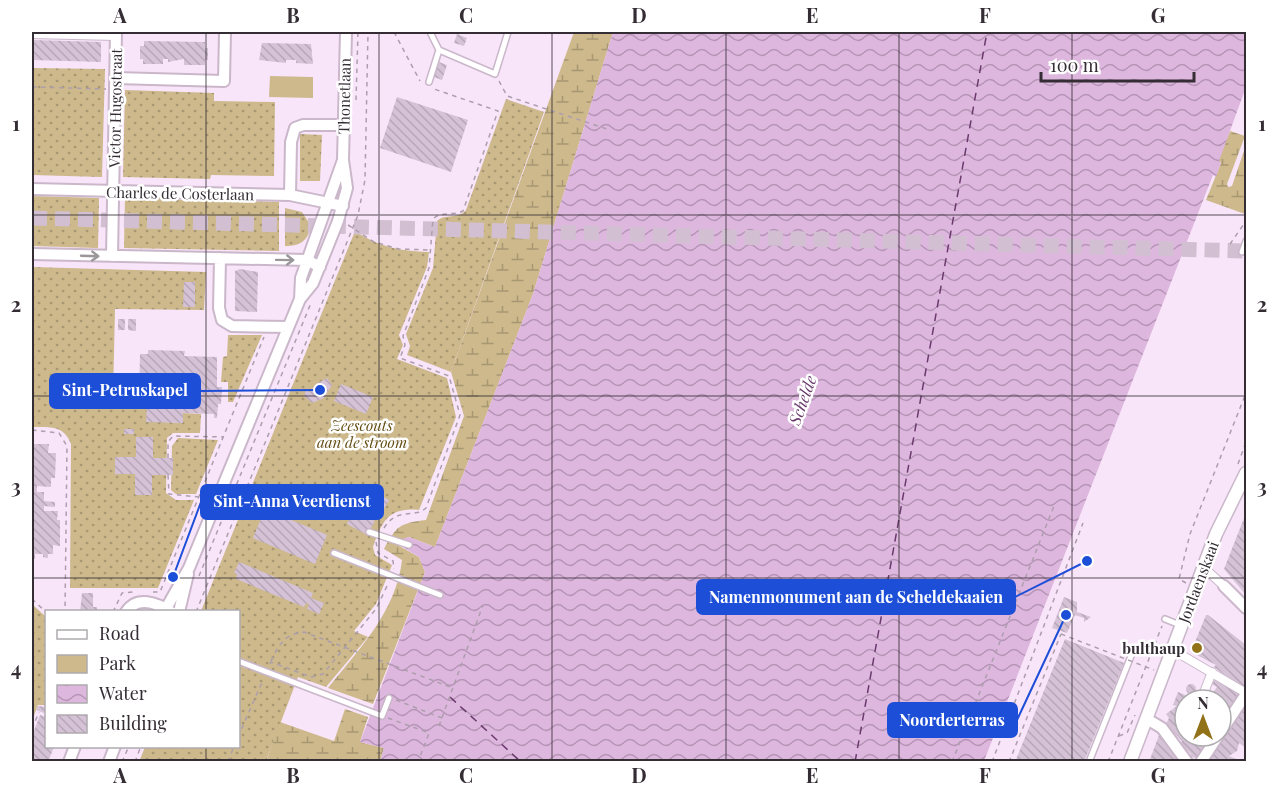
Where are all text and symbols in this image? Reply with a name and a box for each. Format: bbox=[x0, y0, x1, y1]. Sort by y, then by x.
text: A bbox=[112, 1, 127, 28]
text: B bbox=[286, 1, 300, 28]
text: C bbox=[459, 1, 473, 28]
text: D bbox=[631, 1, 647, 28]
text: E bbox=[806, 1, 818, 28]
text: F bbox=[979, 1, 991, 28]
text: G bbox=[1151, 1, 1166, 28]
scale bar bbox=[1041, 45, 1194, 83]
street label: Victor Hugostraat bbox=[104, 48, 126, 169]
text: 100 m bbox=[1050, 53, 1099, 77]
street label: Thonetlaan bbox=[333, 58, 355, 134]
text: 1 bbox=[12, 109, 20, 136]
text: 1 bbox=[1258, 109, 1266, 136]
street label: Charles de Costerlaan bbox=[106, 182, 254, 204]
one-way arrow bbox=[79, 250, 99, 262]
one-way arrow bbox=[274, 254, 294, 266]
text: 2 bbox=[11, 290, 21, 317]
text: 2 bbox=[1257, 290, 1267, 317]
water label: Schelde bbox=[783, 372, 821, 429]
callout: Sint-Petruskapel bbox=[50, 374, 200, 408]
text: Sint-Petruskapel bbox=[62, 379, 188, 400]
park label: Zeescouts aan de stroom bbox=[317, 415, 407, 452]
text: 3 bbox=[11, 472, 21, 499]
text: 3 bbox=[1257, 472, 1267, 499]
callout: Sint-Anna Veerdienst bbox=[201, 485, 383, 519]
text: Sint-Anna Veerdienst bbox=[213, 490, 371, 511]
street label: Jordaenskaai bbox=[1173, 538, 1223, 627]
callout: Namenmonument aan de Scheldekaaien bbox=[697, 580, 1015, 614]
text: Namenmonument aan de Scheldekaaien bbox=[709, 586, 1003, 607]
legend bbox=[45, 610, 240, 748]
text: Road bbox=[99, 621, 140, 645]
place label: bulthaup bbox=[1122, 638, 1185, 658]
marker: bulthaup bbox=[1190, 641, 1204, 655]
text: Park bbox=[99, 651, 136, 675]
text: 4 bbox=[11, 654, 21, 681]
text: 4 bbox=[1257, 654, 1267, 681]
text: Water bbox=[98, 681, 147, 705]
north arrow bbox=[1173, 688, 1233, 748]
text: N bbox=[1197, 692, 1209, 713]
callout: Noorderterras bbox=[888, 703, 1017, 737]
text: Noorderterras bbox=[899, 709, 1005, 730]
text: Building bbox=[99, 711, 167, 735]
text: A bbox=[112, 761, 127, 788]
text: B bbox=[286, 761, 300, 788]
text: C bbox=[459, 761, 473, 788]
text: D bbox=[631, 761, 647, 788]
text: E bbox=[806, 761, 818, 788]
text: F bbox=[979, 761, 991, 788]
text: G bbox=[1151, 761, 1166, 788]

